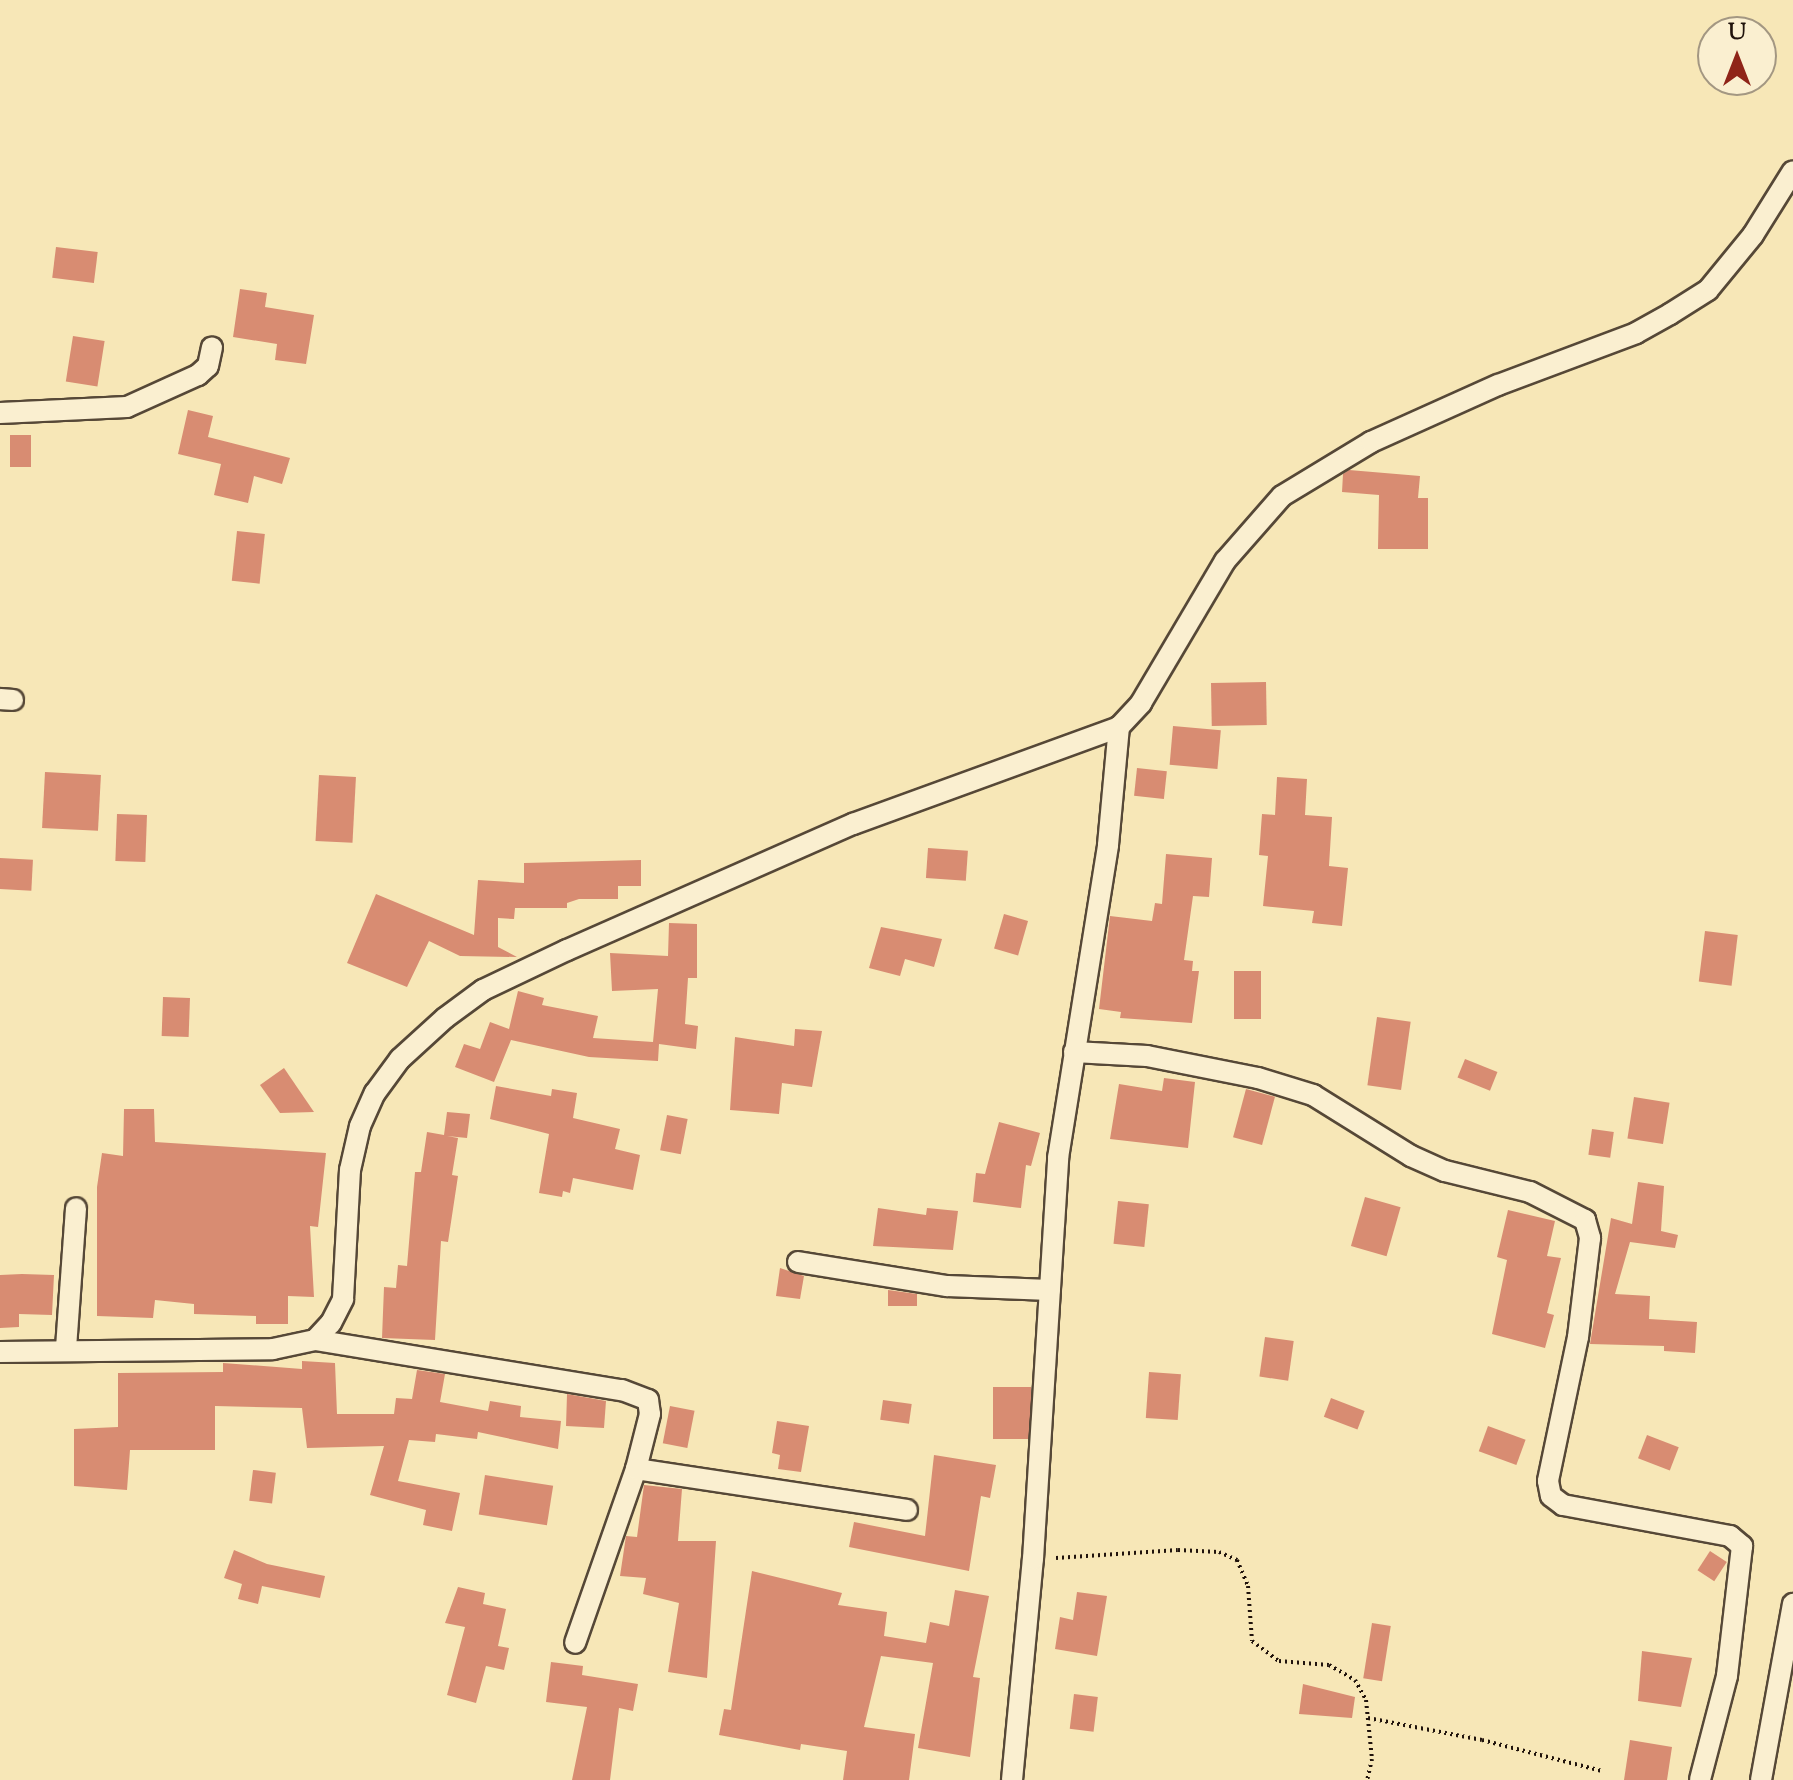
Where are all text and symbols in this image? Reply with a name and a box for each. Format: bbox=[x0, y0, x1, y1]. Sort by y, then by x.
north arrow bbox=[1697, 16, 1777, 96]
text: U bbox=[1728, 18, 1746, 50]

